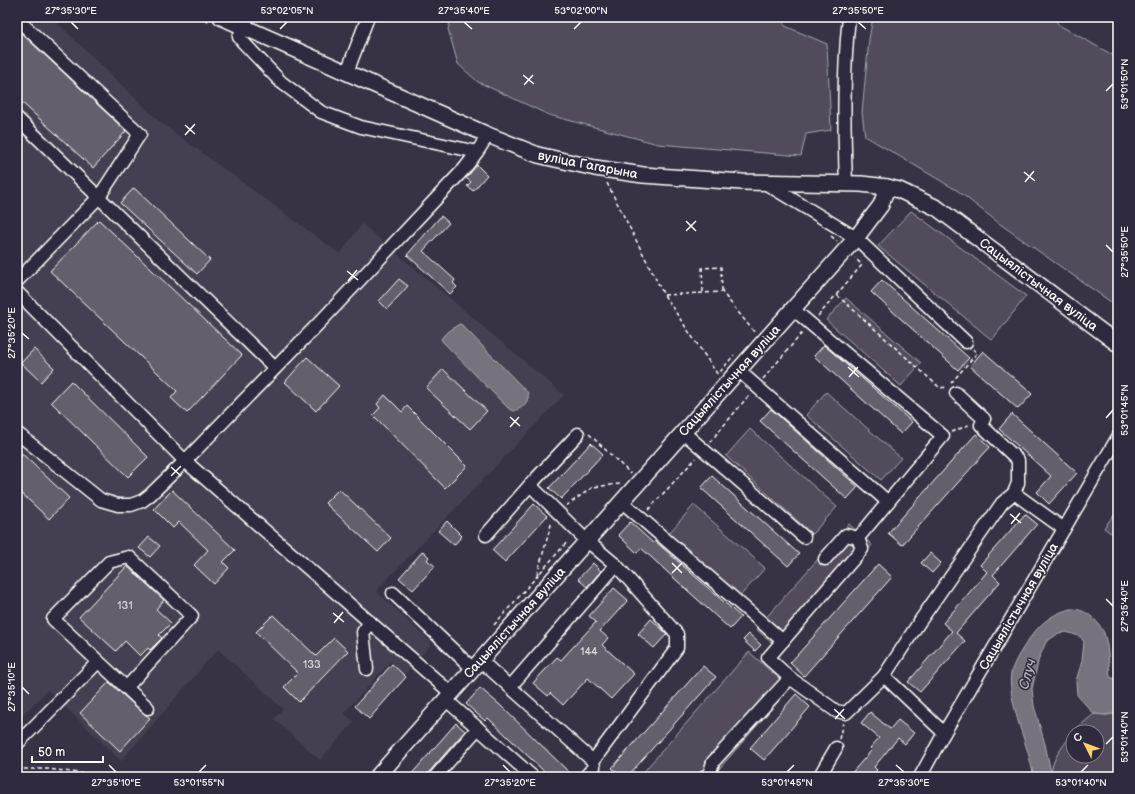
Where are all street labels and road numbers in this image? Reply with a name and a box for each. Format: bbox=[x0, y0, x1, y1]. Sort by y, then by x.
street label: вуліца Гагарына bbox=[537, 147, 639, 183]
street label: Сацыялістычная вуліца bbox=[976, 235, 1101, 335]
street label: Сацыялістычная вуліца bbox=[676, 321, 784, 440]
street label: Сацыялістычная вуліца bbox=[976, 540, 1062, 673]
street label: Сацыялістычная вуліца bbox=[461, 563, 569, 682]

